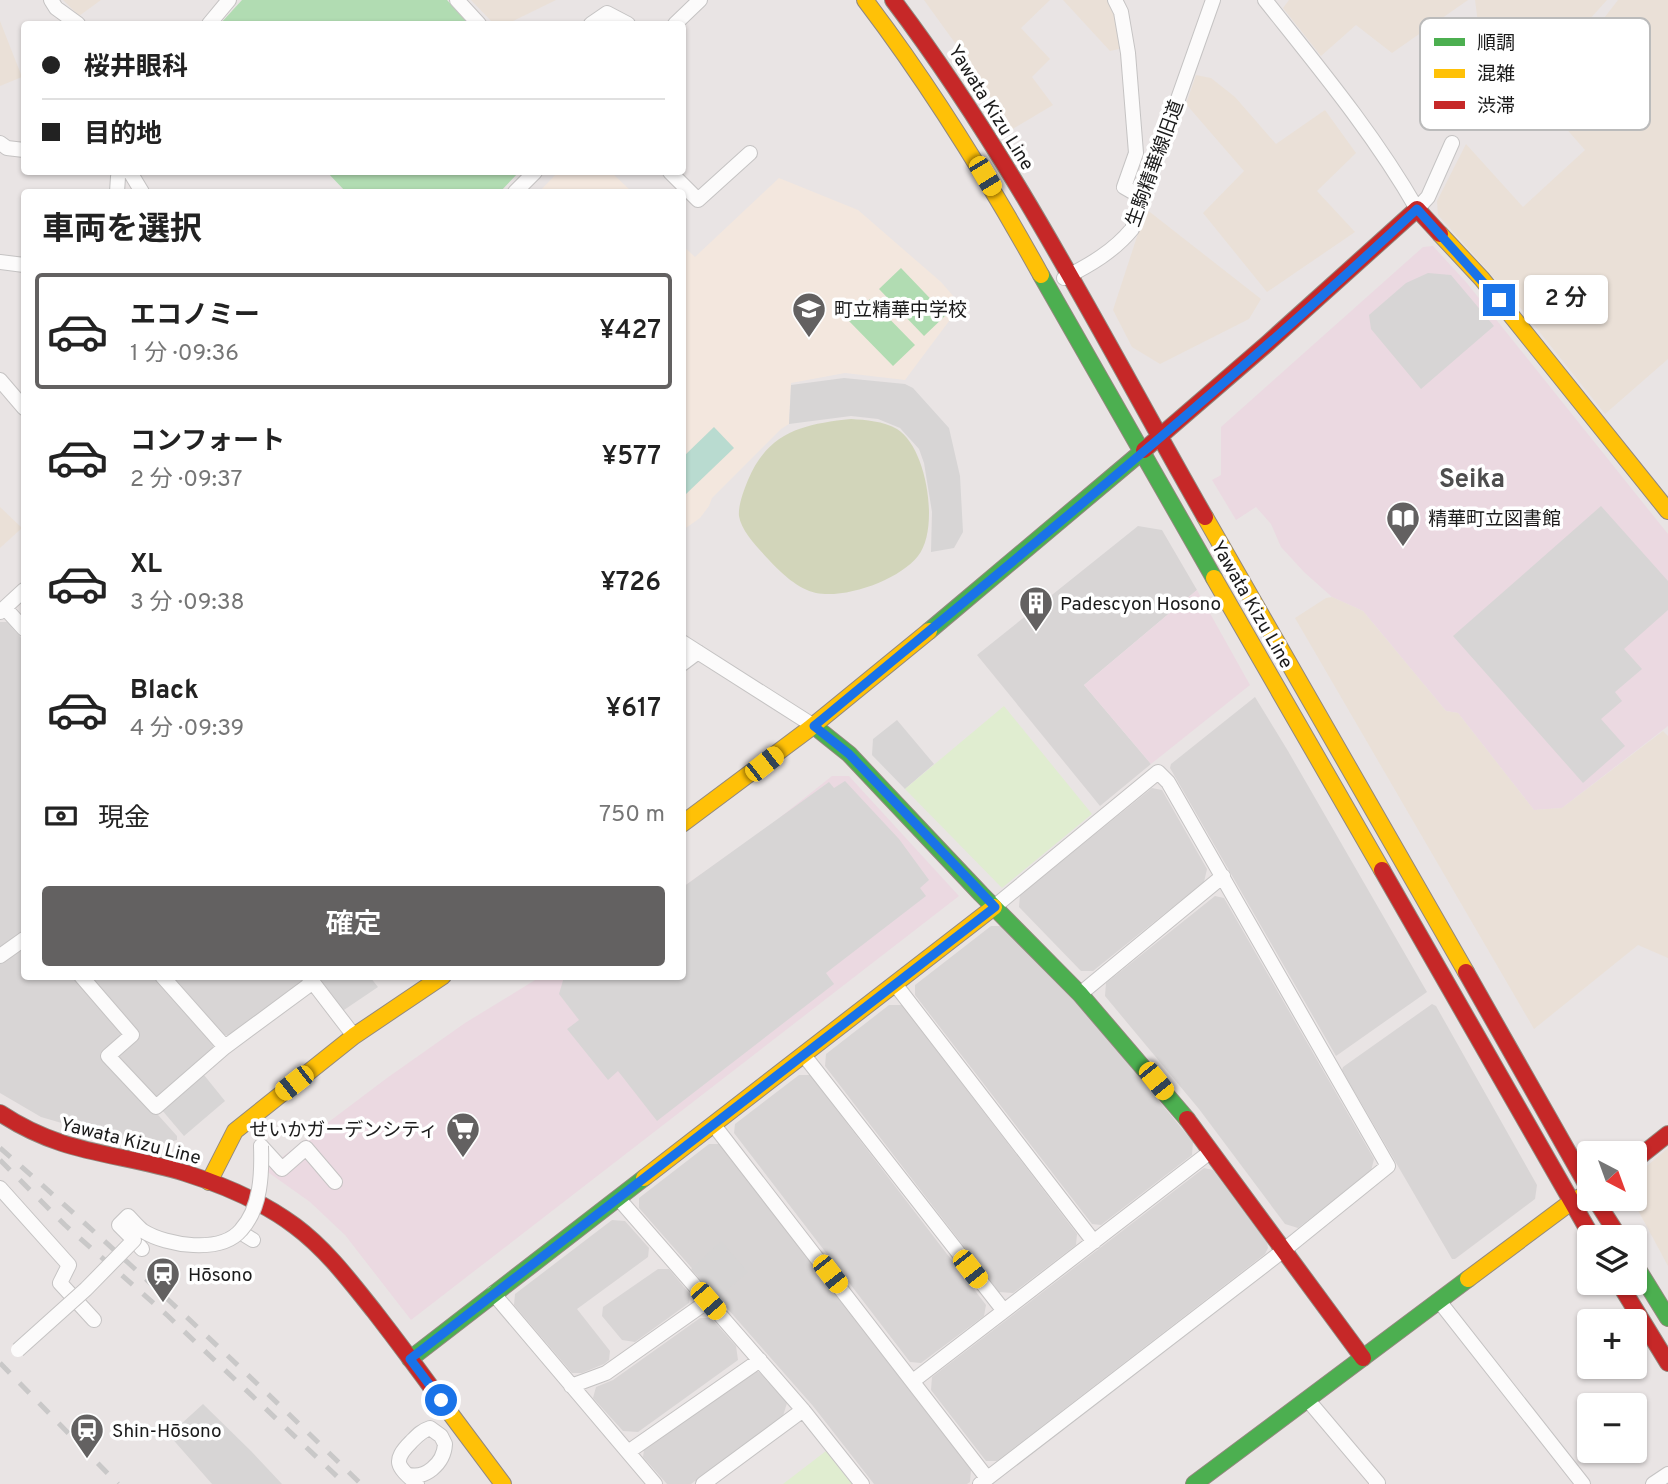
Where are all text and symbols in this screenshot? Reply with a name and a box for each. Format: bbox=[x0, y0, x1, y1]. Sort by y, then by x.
legend bbox=[1420, 18, 1650, 130]
text: 順調 bbox=[1477, 32, 1515, 56]
street label: Yawata Kizu Line bbox=[942, 41, 1039, 175]
text: 桜井眼科 bbox=[84, 52, 188, 85]
text: 混雑 bbox=[1477, 63, 1515, 87]
text: 渋滞 bbox=[1477, 95, 1515, 119]
street label: 生駒精華線旧道 bbox=[1122, 97, 1190, 230]
text: 目的地 bbox=[84, 119, 162, 152]
car bbox=[966, 153, 1005, 199]
text: 車両を選択 bbox=[42, 211, 202, 251]
callout: 2 分 bbox=[1524, 276, 1608, 324]
route end bbox=[1483, 284, 1515, 316]
text: 2 分 bbox=[1545, 285, 1587, 314]
school or university icon: 町立精華中学校 bbox=[790, 290, 828, 339]
place label: 町立精華中学校 bbox=[834, 299, 967, 323]
icon: car bbox=[46, 300, 109, 363]
text: エコノミー bbox=[130, 300, 260, 333]
text: ¥427 bbox=[600, 315, 661, 348]
text: 1 分 · 09:36 bbox=[130, 340, 239, 369]
icon: car bbox=[46, 426, 109, 489]
text: コンフォート bbox=[130, 426, 285, 459]
text: ¥577 bbox=[602, 441, 661, 474]
district label: Seika bbox=[1439, 464, 1505, 497]
text: 2 分 · 09:37 bbox=[130, 466, 243, 495]
library icon: 精華町立図書館 bbox=[1384, 499, 1422, 548]
place label: 精華町立図書館 bbox=[1428, 508, 1561, 532]
street label: Yawata Kizu Line bbox=[1205, 537, 1298, 673]
text: XL bbox=[130, 549, 162, 582]
icon: car bbox=[46, 552, 109, 615]
text: ¥726 bbox=[600, 567, 661, 600]
building icon: Padescyon Hosono bbox=[1017, 584, 1055, 633]
text: 3 分 · 09:38 bbox=[130, 589, 245, 618]
place label: Padescyon Hosono bbox=[1060, 593, 1221, 617]
text: Black bbox=[130, 675, 199, 708]
icon: car bbox=[46, 678, 109, 741]
text: ¥617 bbox=[606, 693, 661, 726]
text: 4 分 · 09:39 bbox=[130, 715, 244, 744]
car bbox=[741, 743, 788, 785]
icon: cash bbox=[42, 797, 80, 835]
text: 750 m bbox=[599, 801, 665, 830]
text: 現金 bbox=[98, 803, 150, 836]
button: 確定 bbox=[42, 886, 665, 966]
car bbox=[1135, 1058, 1178, 1104]
car bbox=[271, 1062, 318, 1104]
supermarket icon: せいかガーデンシティ bbox=[444, 1110, 482, 1159]
street label: Yawata Kizu Line bbox=[58, 1113, 203, 1171]
place label: せいかガーデンシティ bbox=[249, 1119, 438, 1143]
north arrow bbox=[1577, 1141, 1647, 1211]
map controls bbox=[1577, 1141, 1647, 1463]
button: layers bbox=[1577, 1225, 1647, 1295]
car bbox=[949, 1246, 992, 1292]
car bbox=[809, 1251, 852, 1297]
station icon: Hōsono bbox=[144, 1255, 182, 1304]
place label: Hōsono bbox=[188, 1264, 253, 1288]
car bbox=[687, 1278, 730, 1324]
button: + bbox=[1577, 1309, 1647, 1379]
route start bbox=[425, 1384, 457, 1416]
button: − bbox=[1577, 1393, 1647, 1463]
station icon: Shin-Hōsono bbox=[68, 1411, 106, 1460]
place label: Shin-Hōsono bbox=[112, 1420, 222, 1444]

